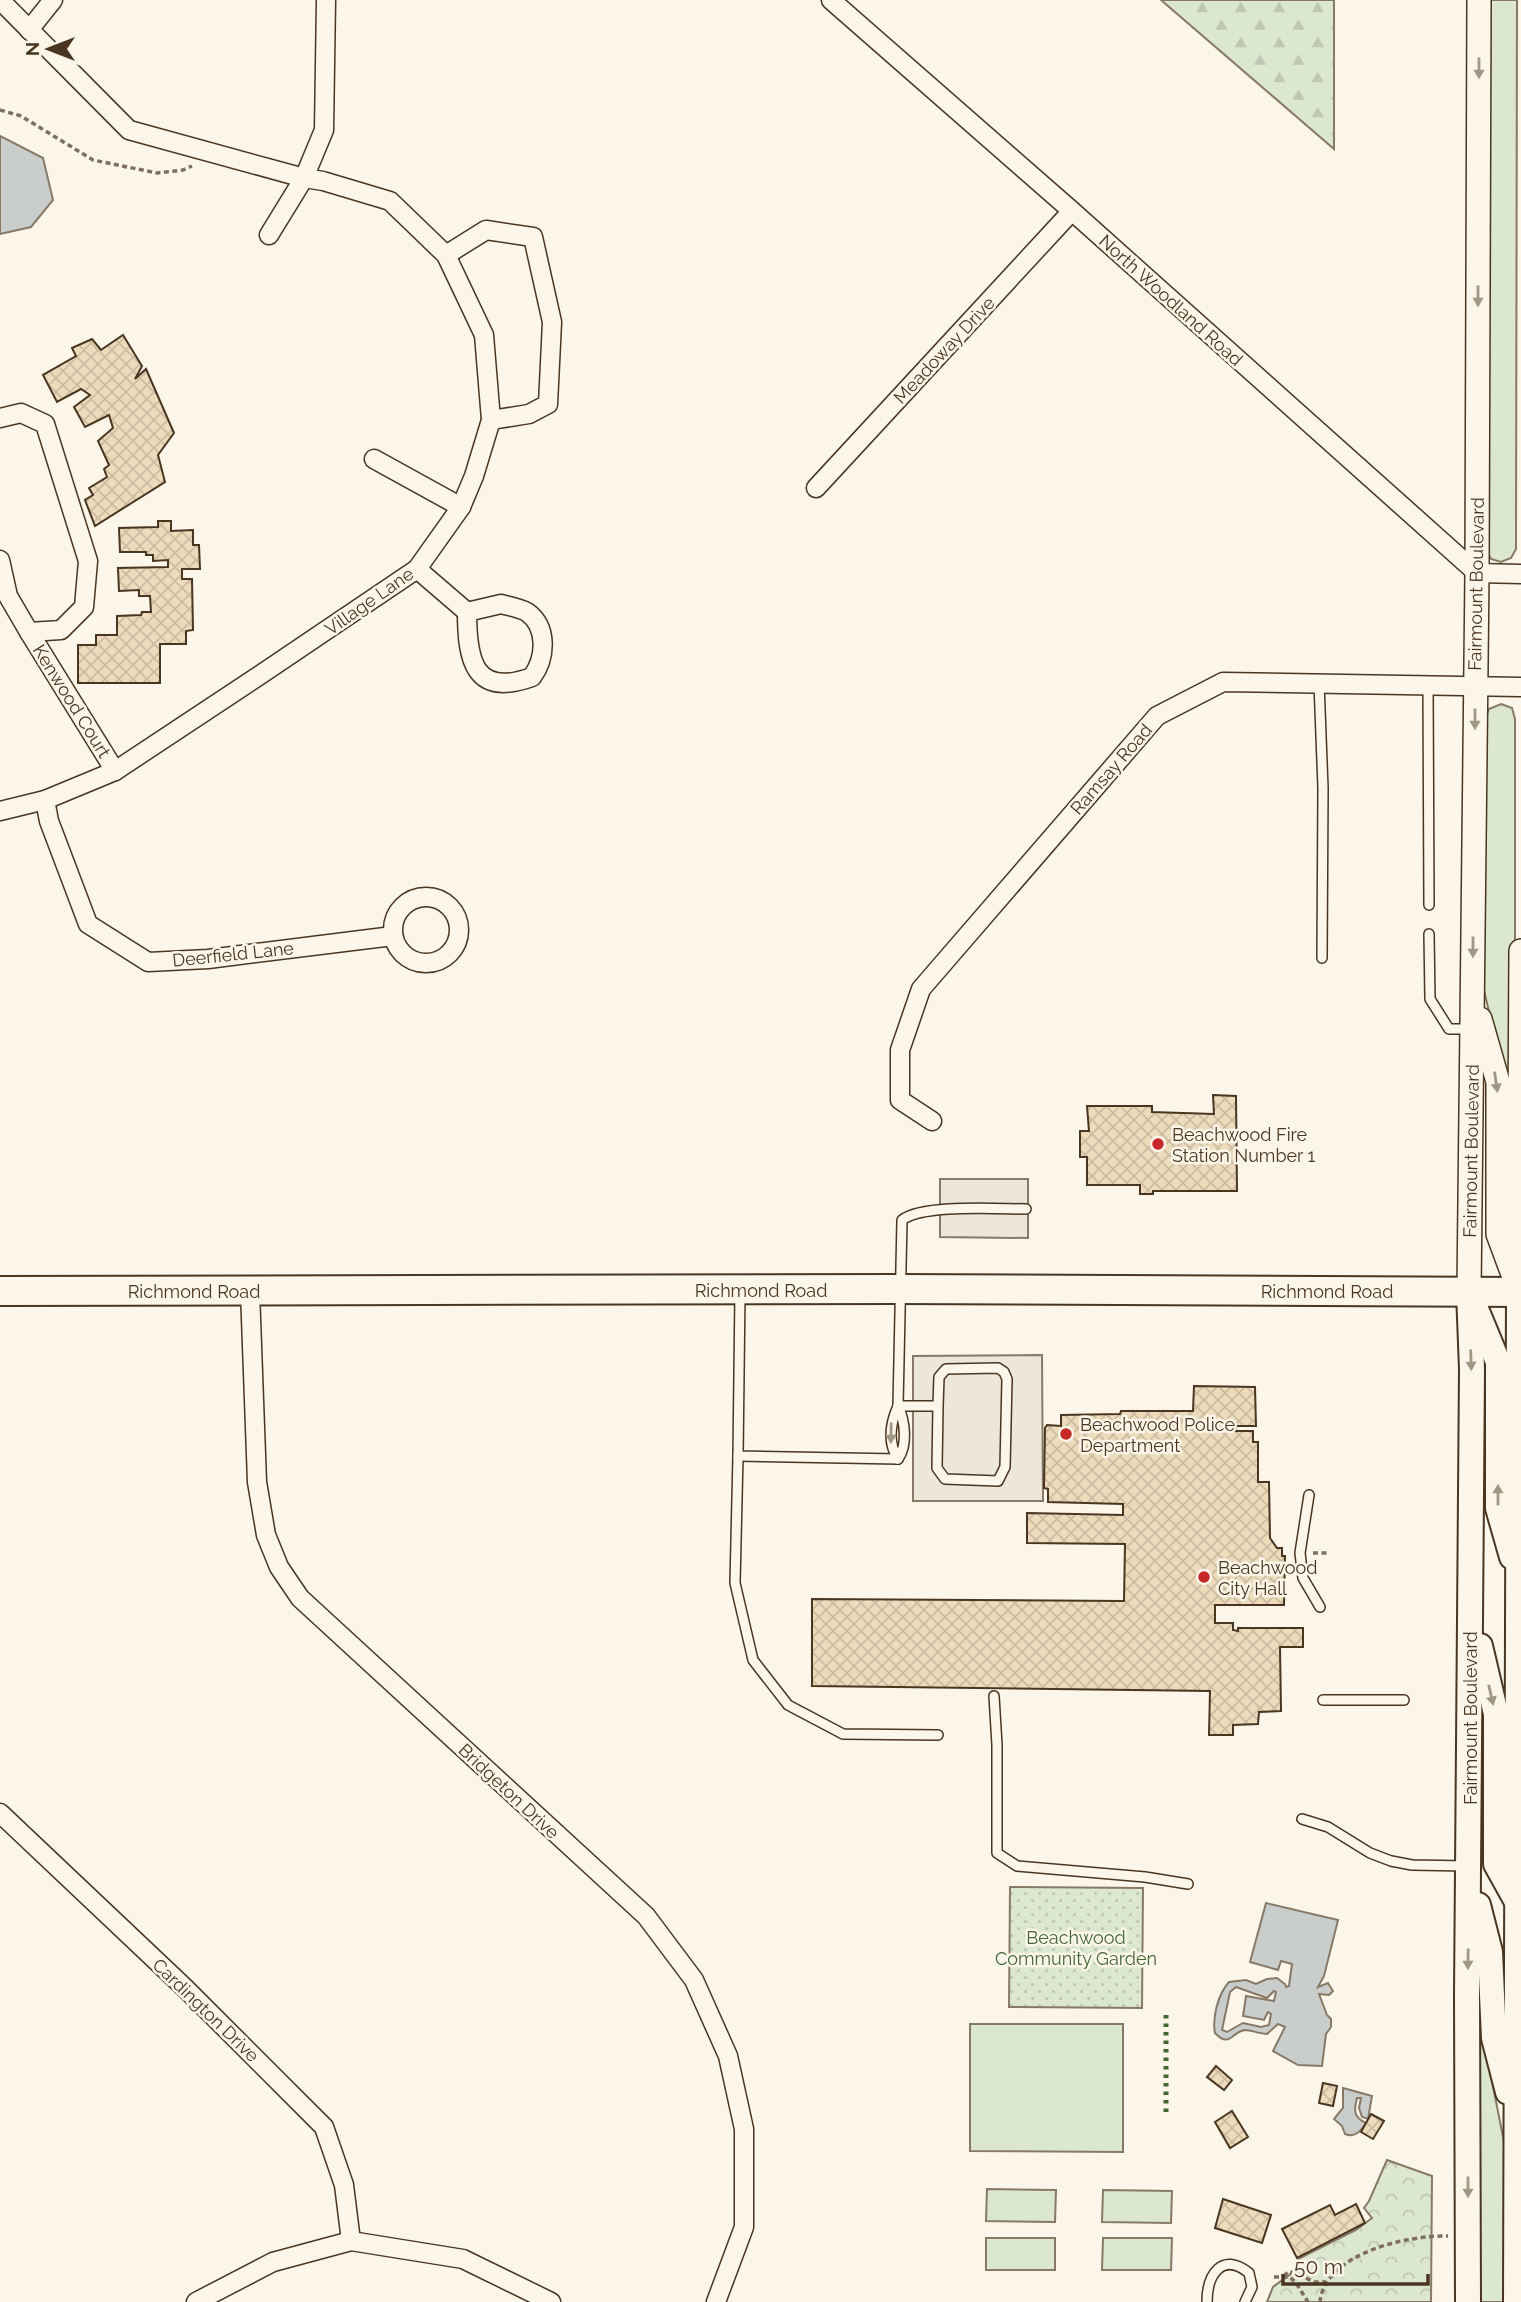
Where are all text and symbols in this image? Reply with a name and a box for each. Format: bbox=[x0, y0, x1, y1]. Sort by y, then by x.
north arrow bbox=[14, 14, 84, 84]
text: N bbox=[21, 42, 43, 56]
one-way arrow bbox=[1473, 57, 1484, 79]
street label: North Woodland Road bbox=[1095, 230, 1247, 370]
one-way arrow bbox=[1472, 285, 1484, 307]
street label: Meadoway Drive bbox=[889, 292, 999, 408]
street label: Fairmount Boulevard bbox=[1464, 497, 1488, 671]
street label: Village Lane bbox=[321, 563, 418, 639]
street label: Kenwood Court bbox=[29, 641, 115, 761]
one-way arrow bbox=[1469, 708, 1480, 730]
street label: Ramsay Road bbox=[1066, 719, 1156, 819]
one-way arrow bbox=[1467, 936, 1479, 958]
street label: Deerfield Lane bbox=[171, 937, 295, 971]
street label: Fairmount Boulevard bbox=[1459, 1064, 1483, 1238]
one-way arrow bbox=[1491, 1071, 1502, 1093]
place label: Beachwood Fire Station Number 1 bbox=[1172, 1124, 1316, 1166]
marker: Beachwood Fire Station Number 1 bbox=[1150, 1136, 1166, 1152]
street label: Richmond Road bbox=[695, 1280, 827, 1301]
street label: Richmond Road bbox=[128, 1281, 260, 1302]
street label: Richmond Road bbox=[1261, 1281, 1393, 1302]
one-way arrow bbox=[1466, 1350, 1477, 1372]
place label: Beachwood Police Department bbox=[1080, 1414, 1235, 1456]
one-way arrow bbox=[885, 1422, 897, 1444]
marker: Beachwood Police Department bbox=[1058, 1426, 1074, 1442]
one-way arrow bbox=[1492, 1484, 1504, 1506]
place label: Beachwood City Hall bbox=[1218, 1557, 1317, 1599]
marker: Beachwood City Hall bbox=[1196, 1569, 1212, 1585]
street label: Fairmount Boulevard bbox=[1460, 1631, 1481, 1805]
one-way arrow bbox=[1486, 1684, 1497, 1706]
street label: Bridgeton Drive bbox=[454, 1739, 564, 1843]
park label: Beachwood Community Garden bbox=[995, 1927, 1157, 1969]
one-way arrow bbox=[1462, 1949, 1474, 1971]
street label: Cardington Drive bbox=[149, 1954, 264, 2066]
one-way arrow bbox=[1462, 2176, 1474, 2198]
scale bar bbox=[1283, 2242, 1428, 2286]
text: 50 m bbox=[1294, 2254, 1343, 2279]

